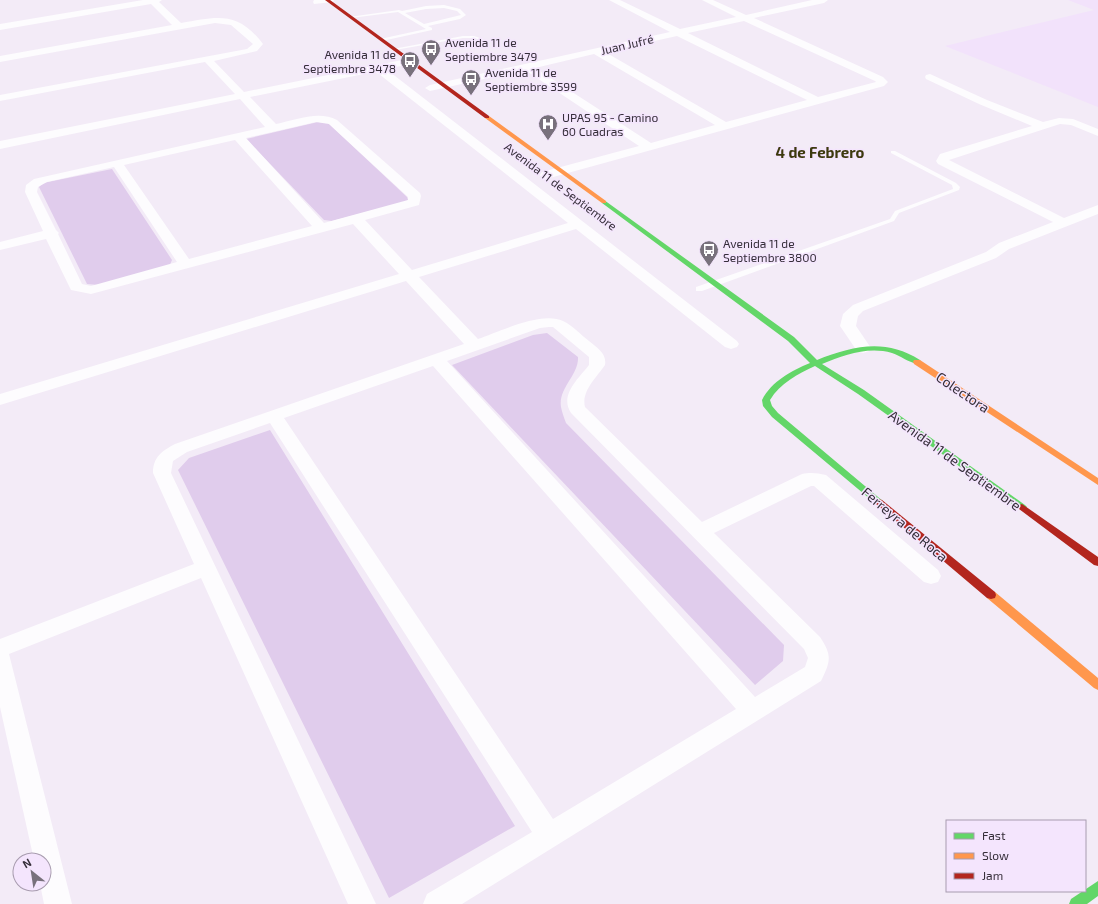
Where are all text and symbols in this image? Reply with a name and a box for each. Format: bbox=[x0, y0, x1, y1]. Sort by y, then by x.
street label: Juan Jufré bbox=[599, 31, 655, 57]
place label: Avenida 11 de Septiembre 3479 bbox=[445, 35, 537, 63]
bus stop icon: Avenida 11 de Septiembre 3479 bbox=[420, 38, 442, 66]
place label: Avenida 11 de Septiembre 3478 bbox=[303, 47, 396, 75]
bus stop icon: Avenida 11 de Septiembre 3478 bbox=[399, 50, 421, 78]
place label: Avenida 11 de Septiembre 3599 bbox=[485, 65, 577, 93]
bus stop icon: Avenida 11 de Septiembre 3599 bbox=[460, 68, 482, 96]
place label: UPAS 95 - Camino 60 Cuadras bbox=[562, 110, 658, 138]
hospital icon: UPAS 95 - Camino 60 Cuadras bbox=[537, 113, 559, 141]
street label: Avenida 11 de Septiembre bbox=[502, 139, 620, 233]
district label: 4 de Febrero bbox=[776, 143, 865, 161]
place label: Avenida 11 de Septiembre 3800 bbox=[723, 236, 817, 264]
bus stop icon: Avenida 11 de Septiembre 3800 bbox=[698, 239, 720, 267]
street label: Colectora bbox=[933, 368, 993, 416]
street label: Avenida 11 de Septiembre bbox=[885, 406, 1025, 514]
street label: Ferreyra de Roca bbox=[859, 483, 951, 565]
legend bbox=[946, 820, 1086, 892]
text: Fast bbox=[982, 828, 1006, 842]
text: Slow bbox=[982, 848, 1009, 862]
north arrow bbox=[12, 852, 52, 892]
text: N bbox=[20, 855, 33, 871]
text: Jam bbox=[982, 868, 1003, 882]

